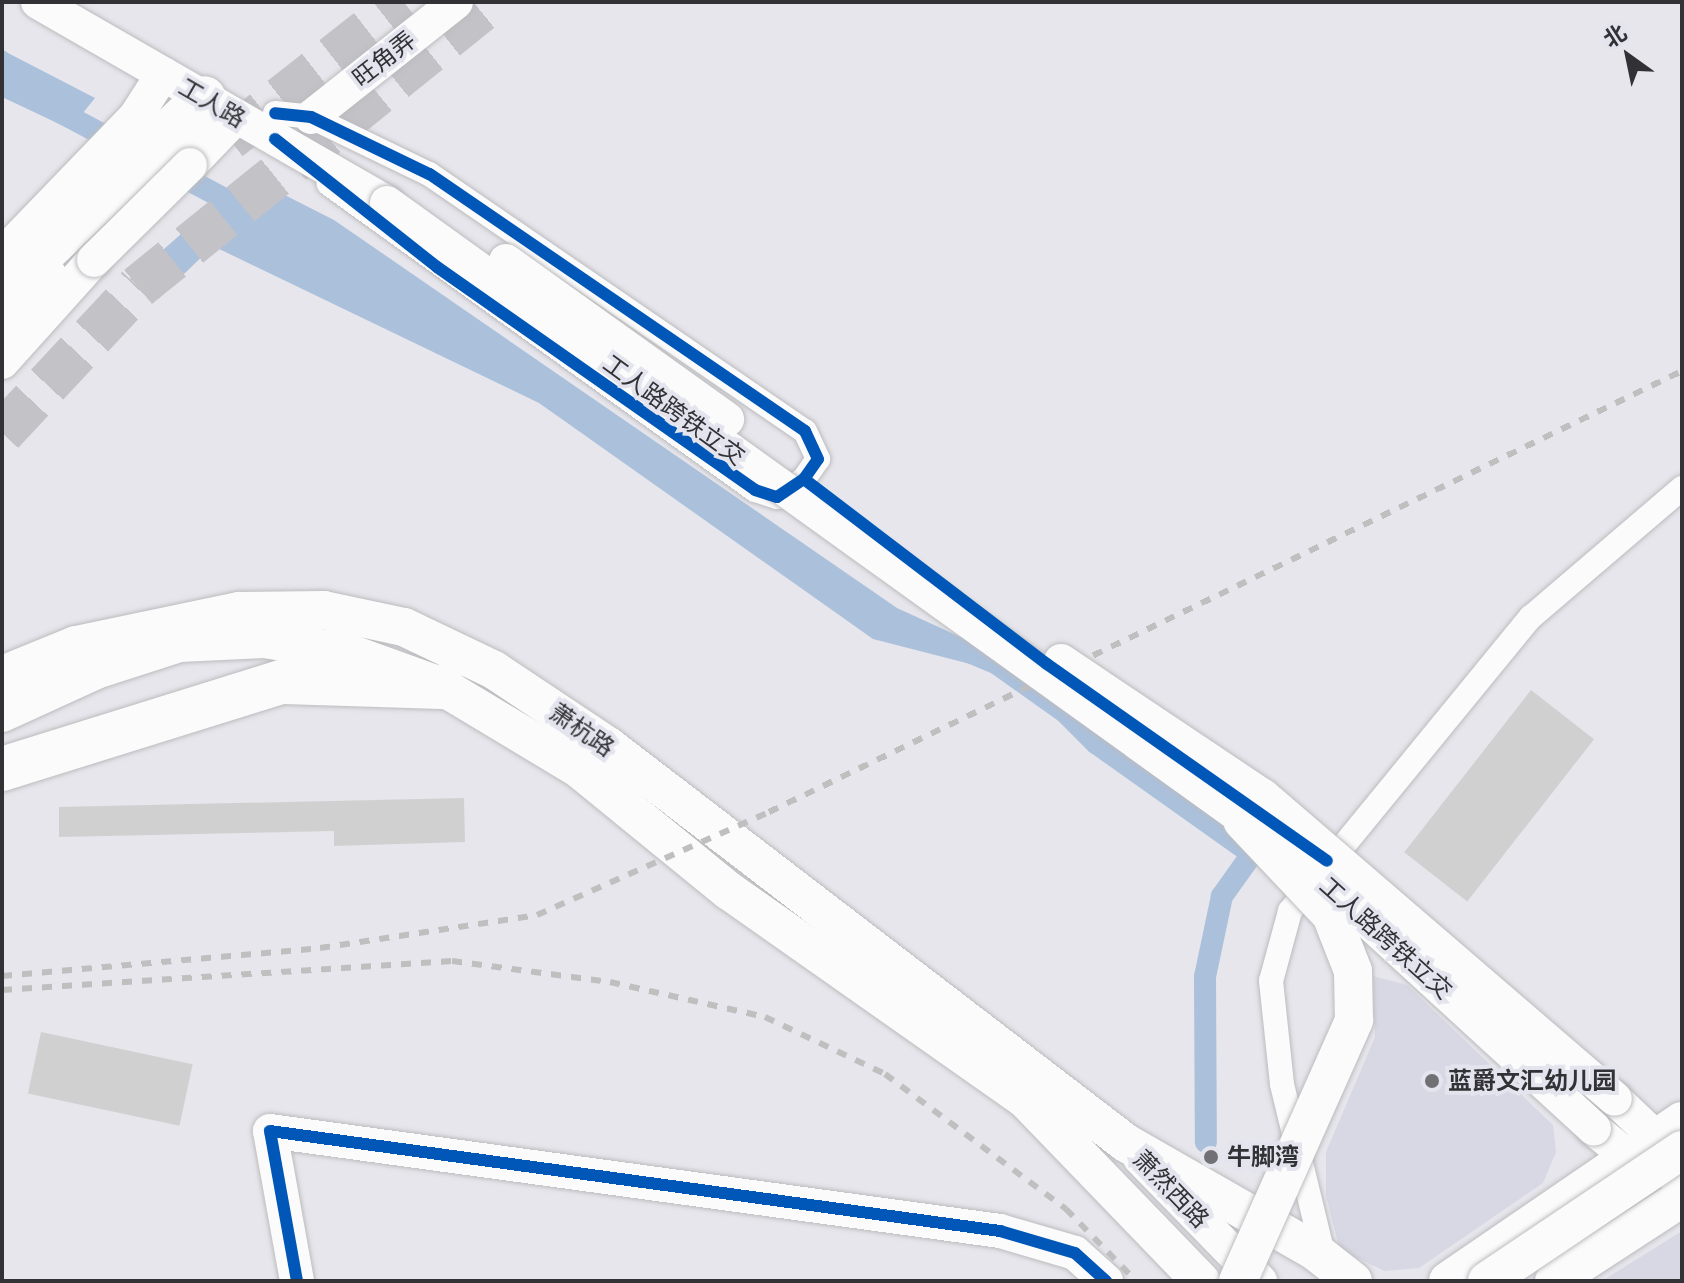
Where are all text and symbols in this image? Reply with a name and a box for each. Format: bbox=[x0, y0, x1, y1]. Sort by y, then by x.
north arrow bbox=[1588, 16, 1668, 96]
text: 北 bbox=[1598, 18, 1632, 54]
street label: 旺角弄 bbox=[347, 25, 421, 93]
street label: 工人路 bbox=[174, 73, 250, 133]
street label: 工人路跨铁立交 bbox=[598, 349, 750, 471]
street label: 萧杭路 bbox=[544, 698, 620, 762]
street label: 工人路跨铁立交 bbox=[1314, 871, 1458, 1005]
place label: 蓝爵文汇幼儿园 bbox=[1448, 1067, 1616, 1095]
marker: 蓝爵文汇幼儿园 bbox=[1423, 1072, 1441, 1090]
place label: 牛脚湾 bbox=[1227, 1143, 1299, 1171]
street label: 萧然西路 bbox=[1127, 1144, 1215, 1234]
marker: 牛脚湾 bbox=[1202, 1148, 1220, 1166]

